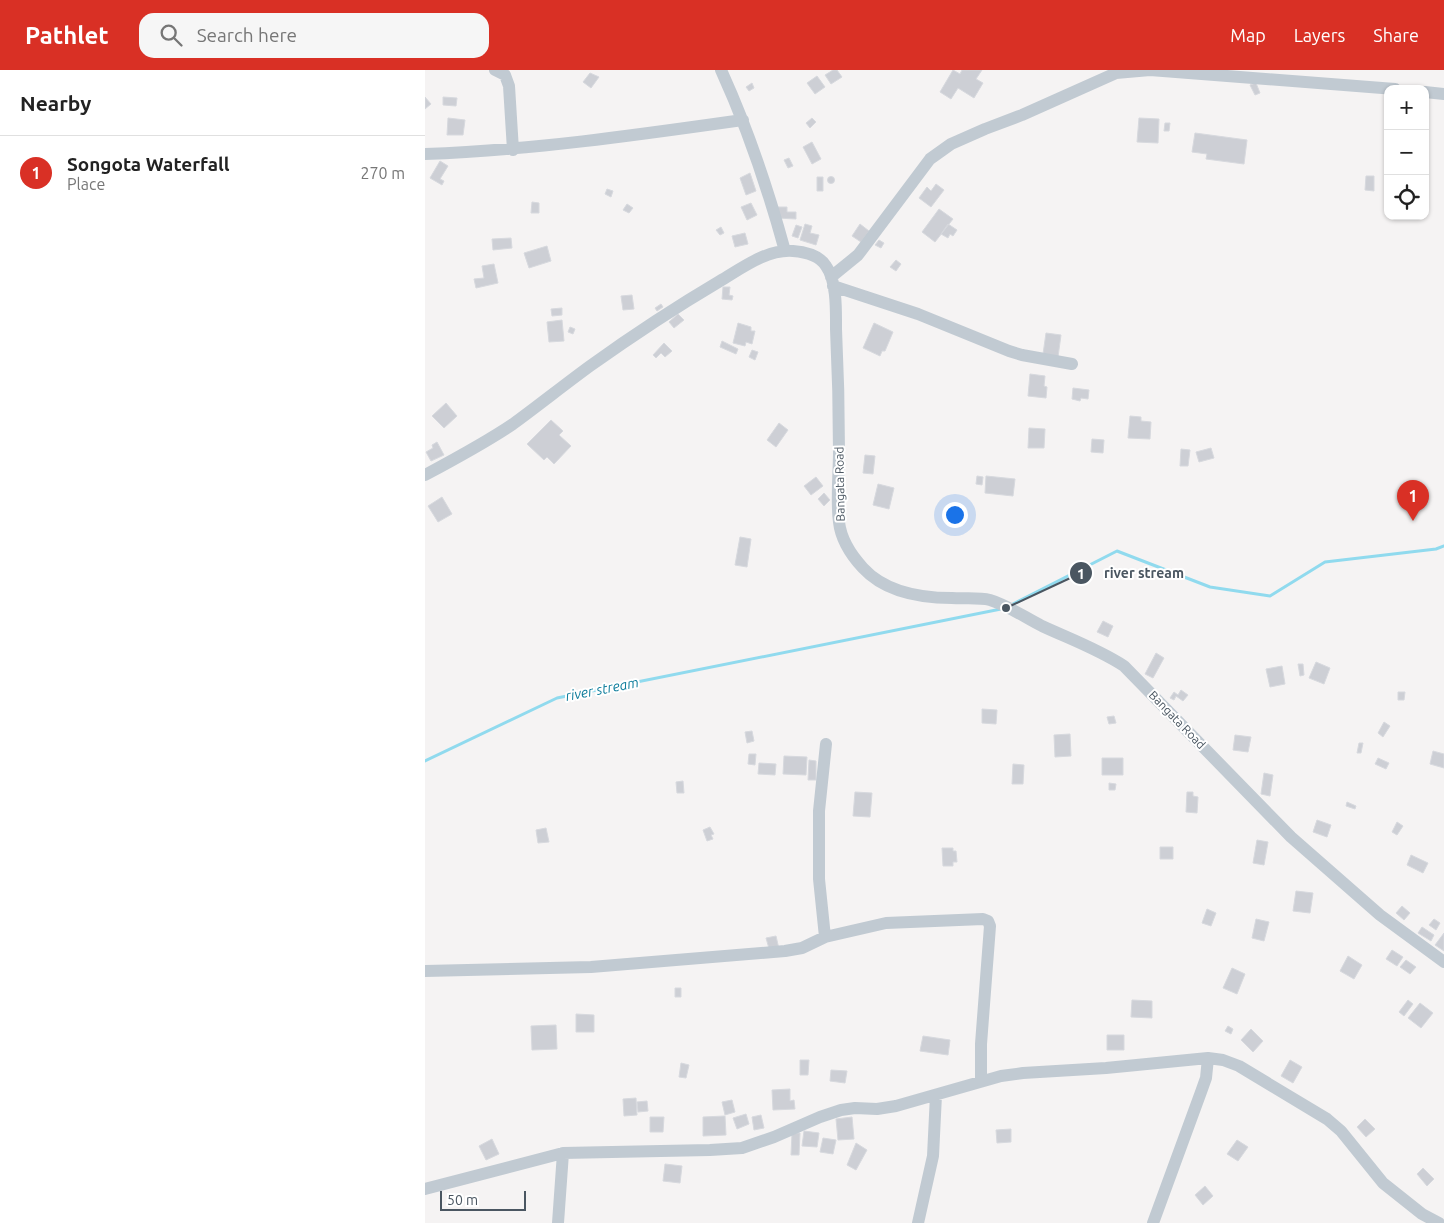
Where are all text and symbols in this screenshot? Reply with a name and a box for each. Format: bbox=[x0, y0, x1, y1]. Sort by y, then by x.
search box bbox=[139, 13, 489, 58]
icon: search bbox=[157, 21, 185, 49]
text: Pathlet bbox=[25, 22, 109, 49]
text: Search here bbox=[197, 24, 297, 46]
text: Map bbox=[1230, 25, 1266, 45]
text: Layers bbox=[1294, 25, 1345, 45]
text: Share bbox=[1373, 25, 1419, 45]
map controls bbox=[1384, 85, 1429, 220]
button: + bbox=[1384, 85, 1429, 130]
text: Nearby bbox=[20, 91, 91, 115]
button: − bbox=[1384, 130, 1429, 175]
text: Songota Waterfall bbox=[67, 153, 230, 175]
text: 1 bbox=[31, 164, 41, 182]
text: 270 m bbox=[360, 164, 405, 182]
text: Place bbox=[67, 175, 105, 193]
button: locate bbox=[1384, 175, 1429, 220]
street label: Bangata Road bbox=[832, 446, 847, 522]
pin: 1 bbox=[1397, 480, 1429, 521]
your location bbox=[942, 502, 968, 528]
callout: river stream bbox=[1069, 559, 1194, 588]
text: 1 bbox=[1077, 565, 1085, 582]
text: river stream bbox=[1104, 565, 1184, 581]
water label: river stream bbox=[564, 674, 640, 704]
street label: Bangata Road bbox=[1147, 688, 1208, 751]
scale bar bbox=[440, 1188, 526, 1211]
text: 50 m bbox=[447, 1192, 478, 1208]

